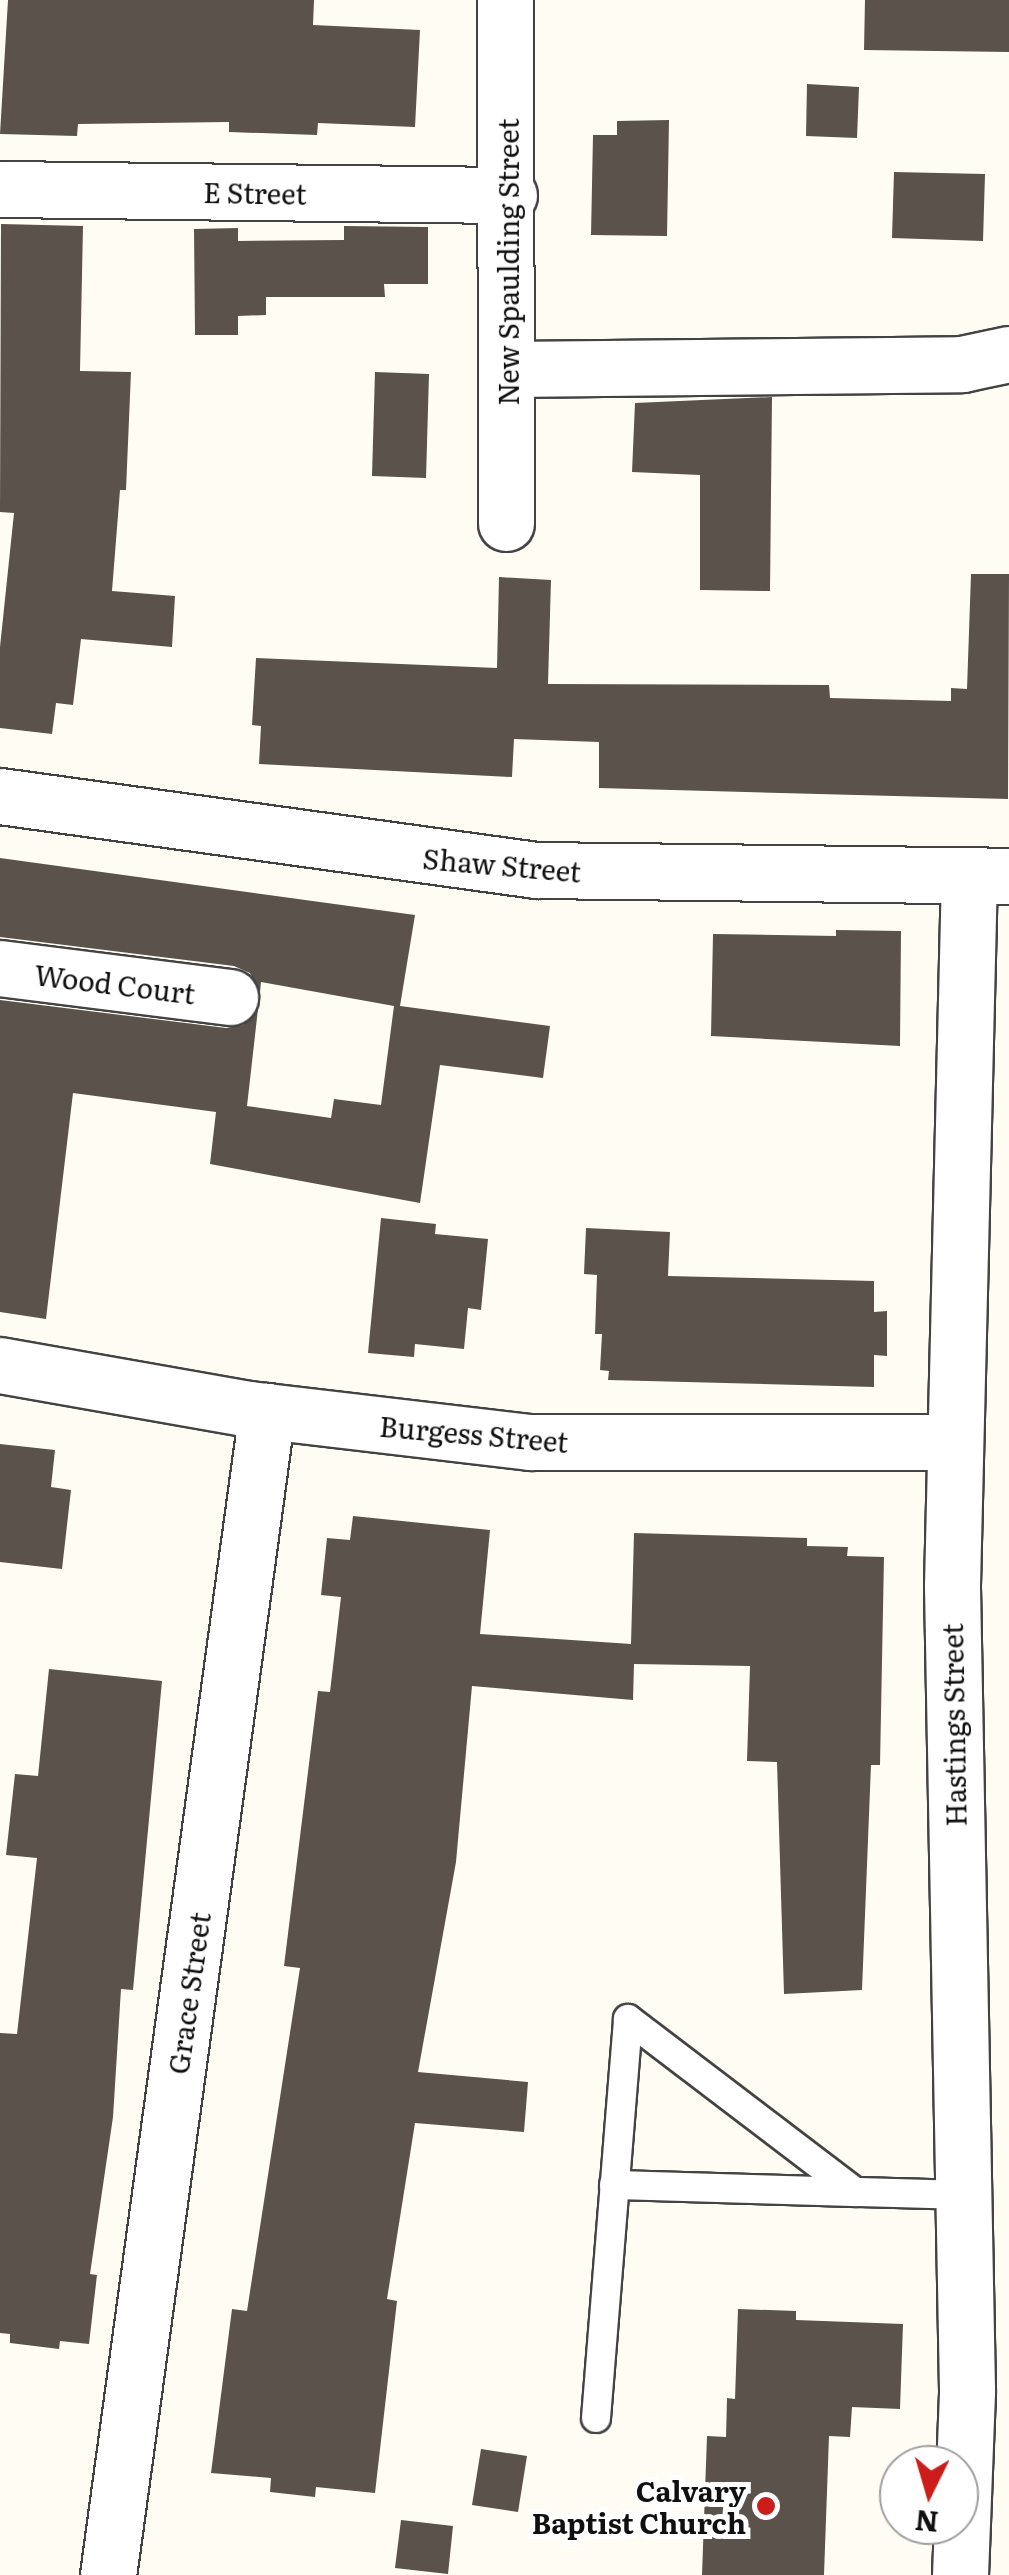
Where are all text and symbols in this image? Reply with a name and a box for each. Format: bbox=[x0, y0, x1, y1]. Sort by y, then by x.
street label: New Spaulding Street bbox=[490, 118, 524, 406]
street label: E Street bbox=[203, 174, 307, 210]
street label: Shaw Street bbox=[421, 840, 583, 888]
street label: Wood Court bbox=[33, 956, 197, 1010]
street label: Burgess Street bbox=[378, 1408, 570, 1458]
street label: Hastings Street bbox=[934, 1623, 972, 1827]
street label: Grace Street bbox=[160, 1910, 216, 2076]
north arrow bbox=[879, 2445, 979, 2545]
place label: Calvary Baptist Church bbox=[532, 2473, 746, 2539]
marker: Calvary Baptist Church bbox=[755, 2495, 777, 2517]
text: N bbox=[913, 2501, 940, 2545]

